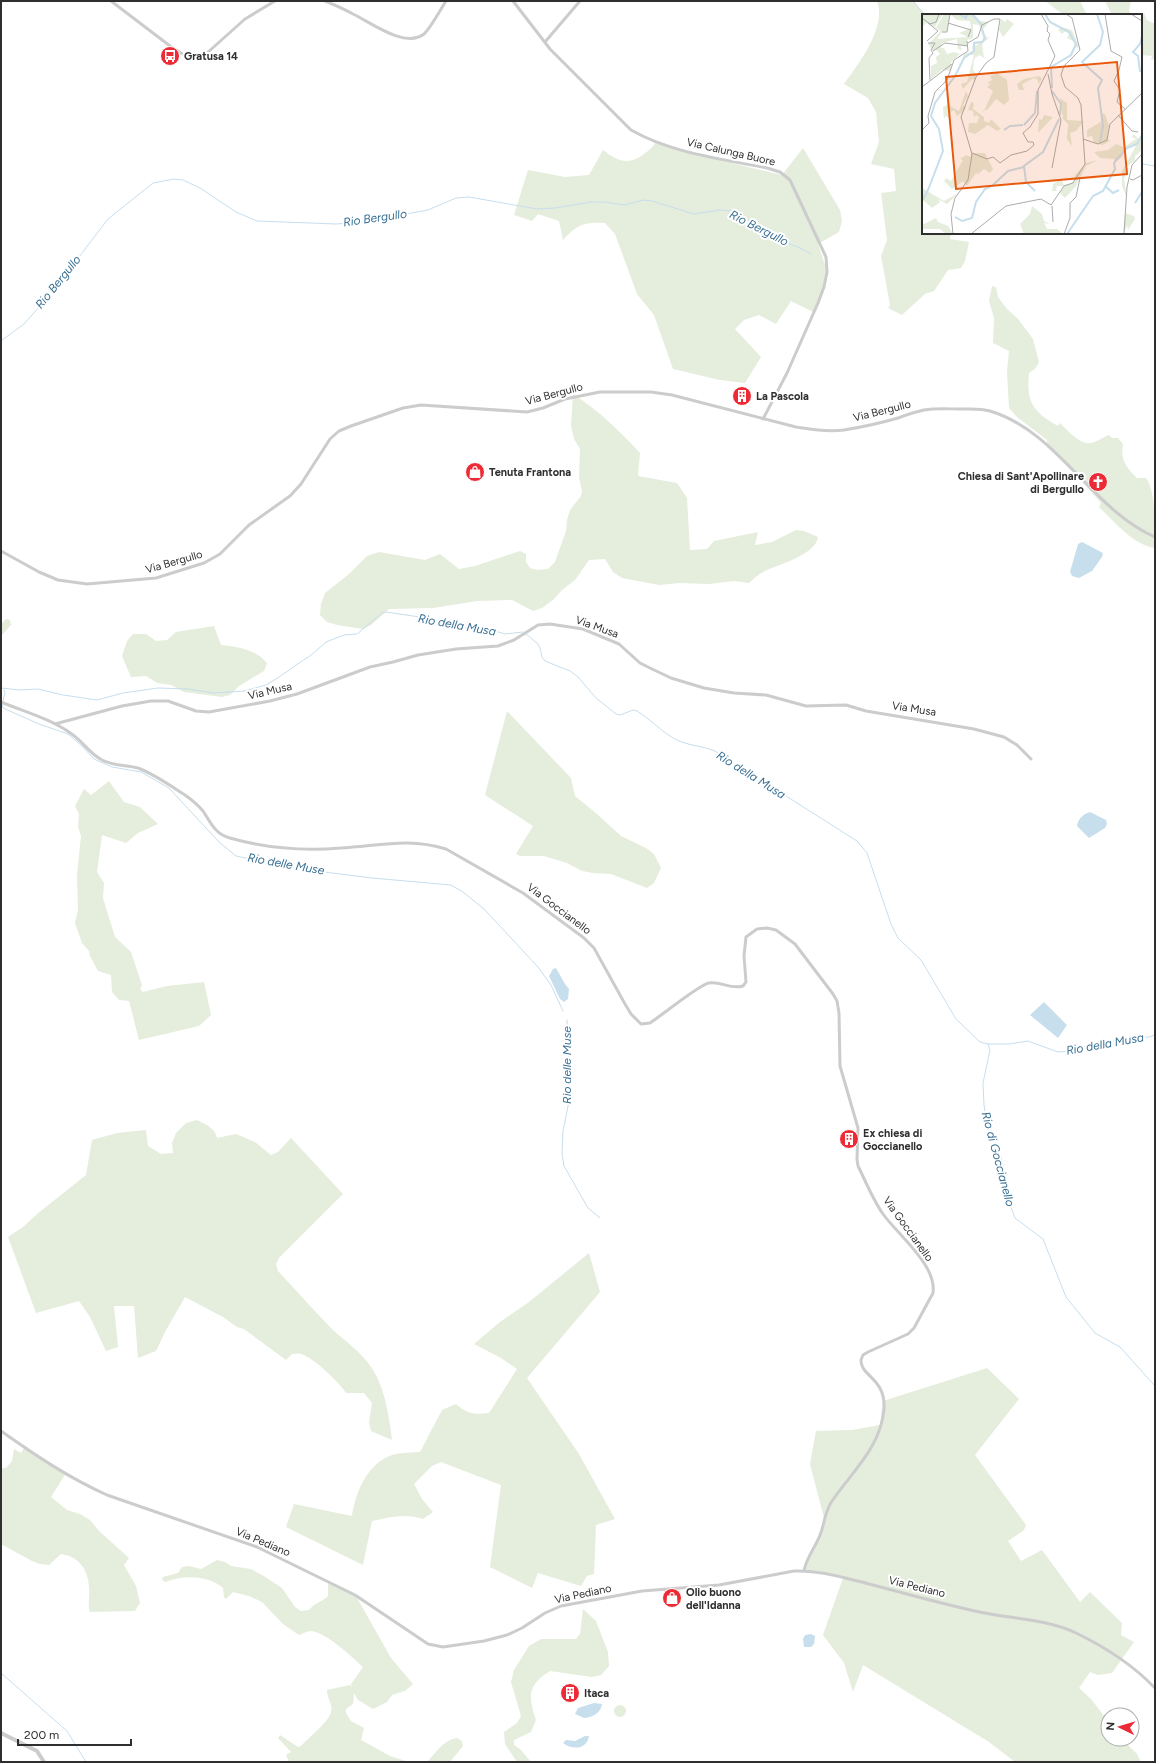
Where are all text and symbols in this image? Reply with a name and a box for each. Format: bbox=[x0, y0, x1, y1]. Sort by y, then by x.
inset map bbox=[922, 14, 1142, 234]
bus stop icon: Gratusa 14 bbox=[159, 45, 181, 67]
place label: Gratusa 14 bbox=[184, 50, 238, 63]
street label: Via Calunga Buore bbox=[685, 135, 777, 169]
water label: Rio Bergullo bbox=[342, 207, 408, 229]
water label: Rio Bergullo bbox=[727, 207, 791, 249]
water label: Rio Bergullo bbox=[32, 253, 84, 311]
street label: Via Bergullo bbox=[524, 380, 584, 408]
building icon: La Pascola bbox=[731, 385, 753, 407]
place label: La Pascola bbox=[756, 390, 809, 403]
street label: Via Bergullo bbox=[852, 398, 912, 424]
shop icon: Tenuta Frantona bbox=[464, 461, 486, 483]
place label: Tenuta Frantona bbox=[489, 466, 571, 479]
place label: Chiesa di Sant'Apollinare di Bergullo bbox=[958, 470, 1085, 496]
church icon: Chiesa di Sant'Apollinare di Bergullo bbox=[1087, 471, 1109, 493]
street label: Via Bergullo bbox=[144, 548, 204, 576]
water label: Rio della Musa bbox=[417, 611, 497, 639]
street label: Via Musa bbox=[574, 613, 620, 641]
street label: Via Musa bbox=[247, 680, 293, 702]
street label: Via Musa bbox=[891, 699, 937, 719]
water label: Rio della Musa bbox=[714, 748, 788, 802]
water label: Rio delle Muse bbox=[246, 850, 326, 878]
street label: Via Goccianello bbox=[524, 881, 594, 937]
water label: Rio delle Muse bbox=[560, 1026, 574, 1104]
water label: Rio della Musa bbox=[1065, 1030, 1145, 1058]
water label: Rio di Goccianello bbox=[979, 1110, 1017, 1208]
place label: Ex chiesa di Goccianello bbox=[863, 1127, 923, 1153]
building icon: Ex chiesa di Goccianello bbox=[838, 1128, 860, 1150]
street label: Via Goccianello bbox=[880, 1194, 936, 1264]
street label: Via Pediano bbox=[234, 1525, 292, 1559]
street label: Via Pediano bbox=[887, 1574, 947, 1600]
street label: Via Pediano bbox=[553, 1582, 613, 1606]
place label: Olio buono dell'Idanna bbox=[686, 1586, 742, 1612]
shop icon: Olio buono dell'Idanna bbox=[661, 1587, 683, 1609]
building icon: Itaca bbox=[559, 1682, 581, 1704]
place label: Itaca bbox=[584, 1687, 609, 1700]
north arrow bbox=[1100, 1707, 1140, 1747]
scale bar bbox=[18, 1721, 131, 1747]
text: N bbox=[1104, 1721, 1117, 1731]
text: 200 m bbox=[24, 1728, 59, 1742]

